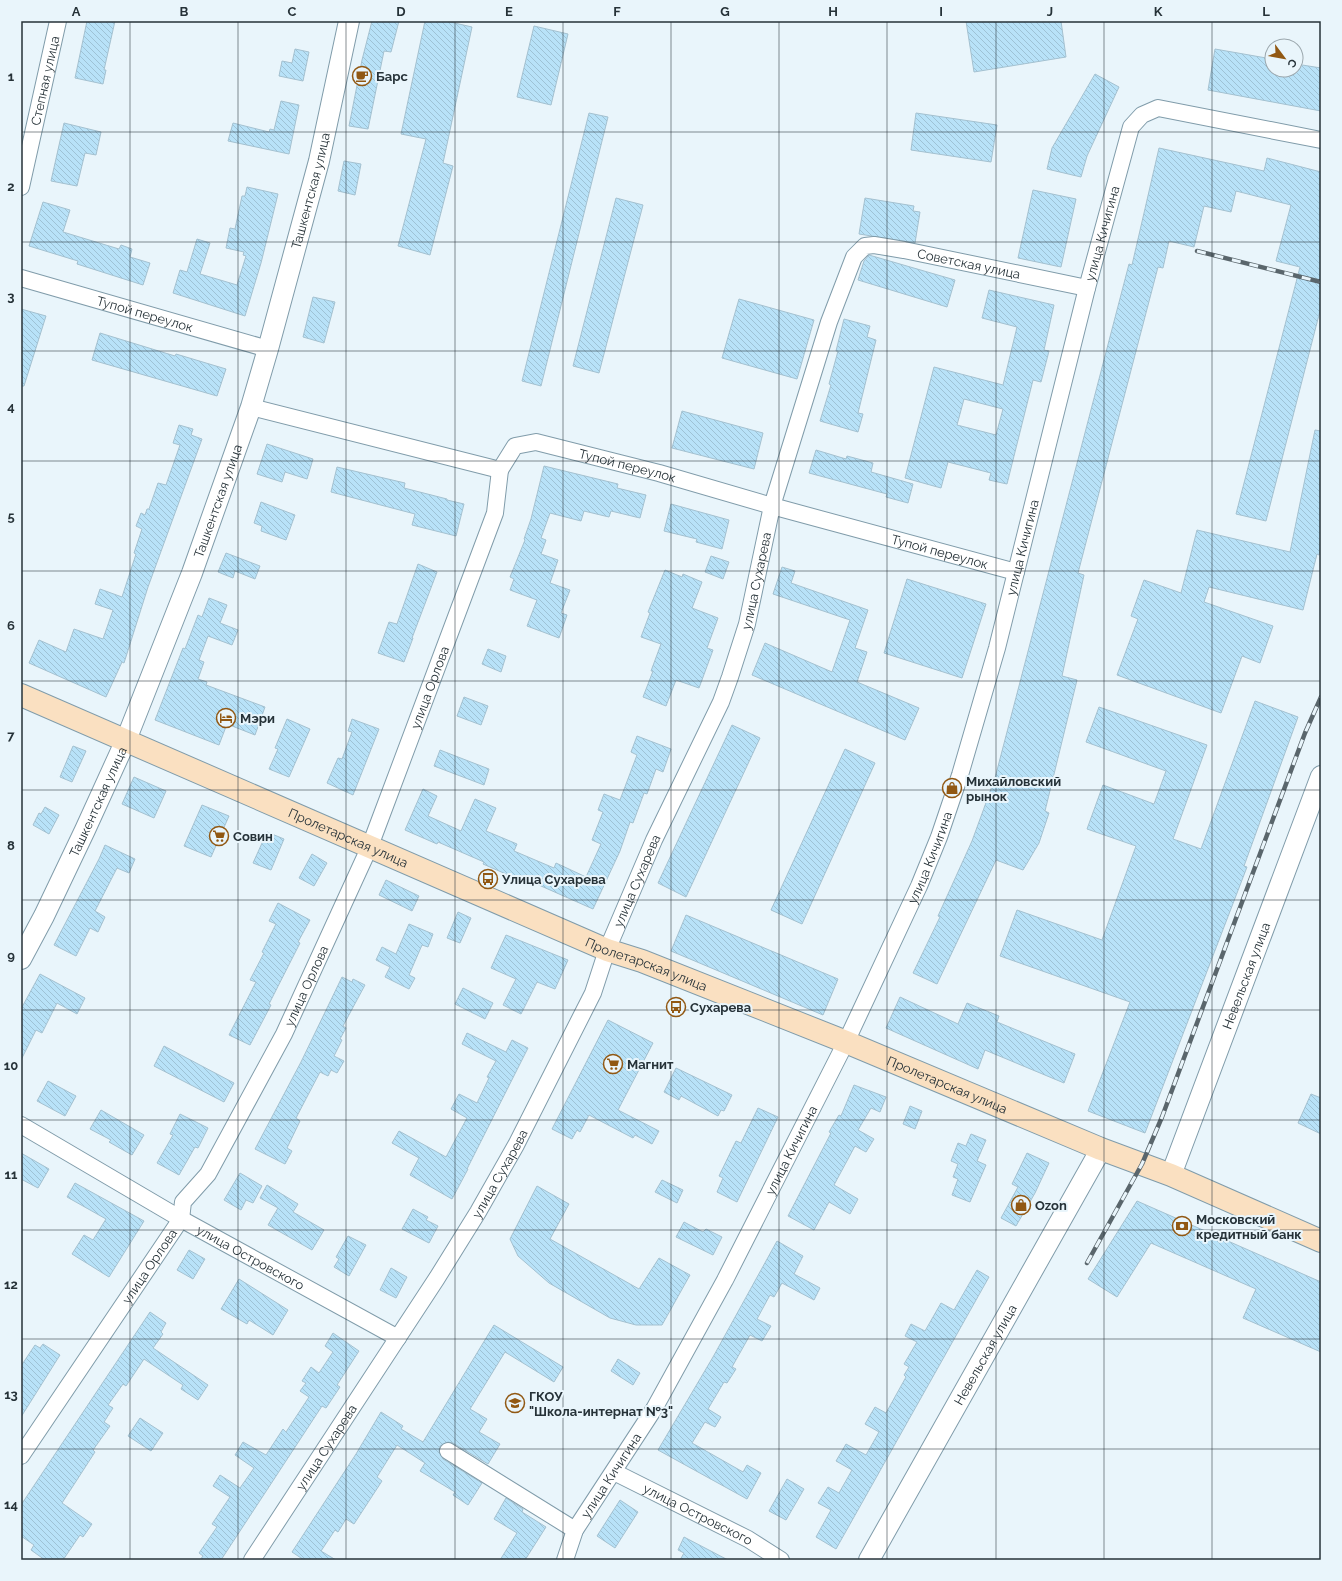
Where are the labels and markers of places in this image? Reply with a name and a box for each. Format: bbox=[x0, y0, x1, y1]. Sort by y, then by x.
cafe icon: Барс bbox=[351, 65, 373, 87]
place label: Барс bbox=[376, 69, 408, 84]
hotel icon: Мэри bbox=[215, 707, 237, 729]
place label: Мэри bbox=[240, 711, 275, 726]
place label: Михайловский рынок bbox=[966, 774, 1061, 804]
shop icon: Михайловский рынок bbox=[941, 777, 963, 799]
supermarket icon: Совин bbox=[208, 825, 230, 847]
place label: Совин bbox=[233, 829, 273, 844]
bus stop icon: Улица Сухарева bbox=[477, 868, 499, 890]
place label: Улица Сухарева bbox=[501, 872, 606, 887]
bus stop icon: Сухарева bbox=[665, 996, 687, 1018]
place label: Сухарева bbox=[690, 1000, 752, 1015]
supermarket icon: Магнит bbox=[602, 1053, 624, 1075]
place label: Магнит bbox=[627, 1057, 674, 1072]
shop icon: Ozon bbox=[1010, 1194, 1032, 1216]
place label: Ozon bbox=[1035, 1198, 1067, 1213]
place label: Московский кредитный банк bbox=[1196, 1212, 1302, 1242]
bank icon: Московский кредитный банк bbox=[1171, 1215, 1193, 1237]
place label: ГКОУ "Школа-интернат №3" bbox=[529, 1389, 673, 1419]
school or university icon: ГКОУ "Школа-интернат №3" bbox=[504, 1392, 526, 1414]

